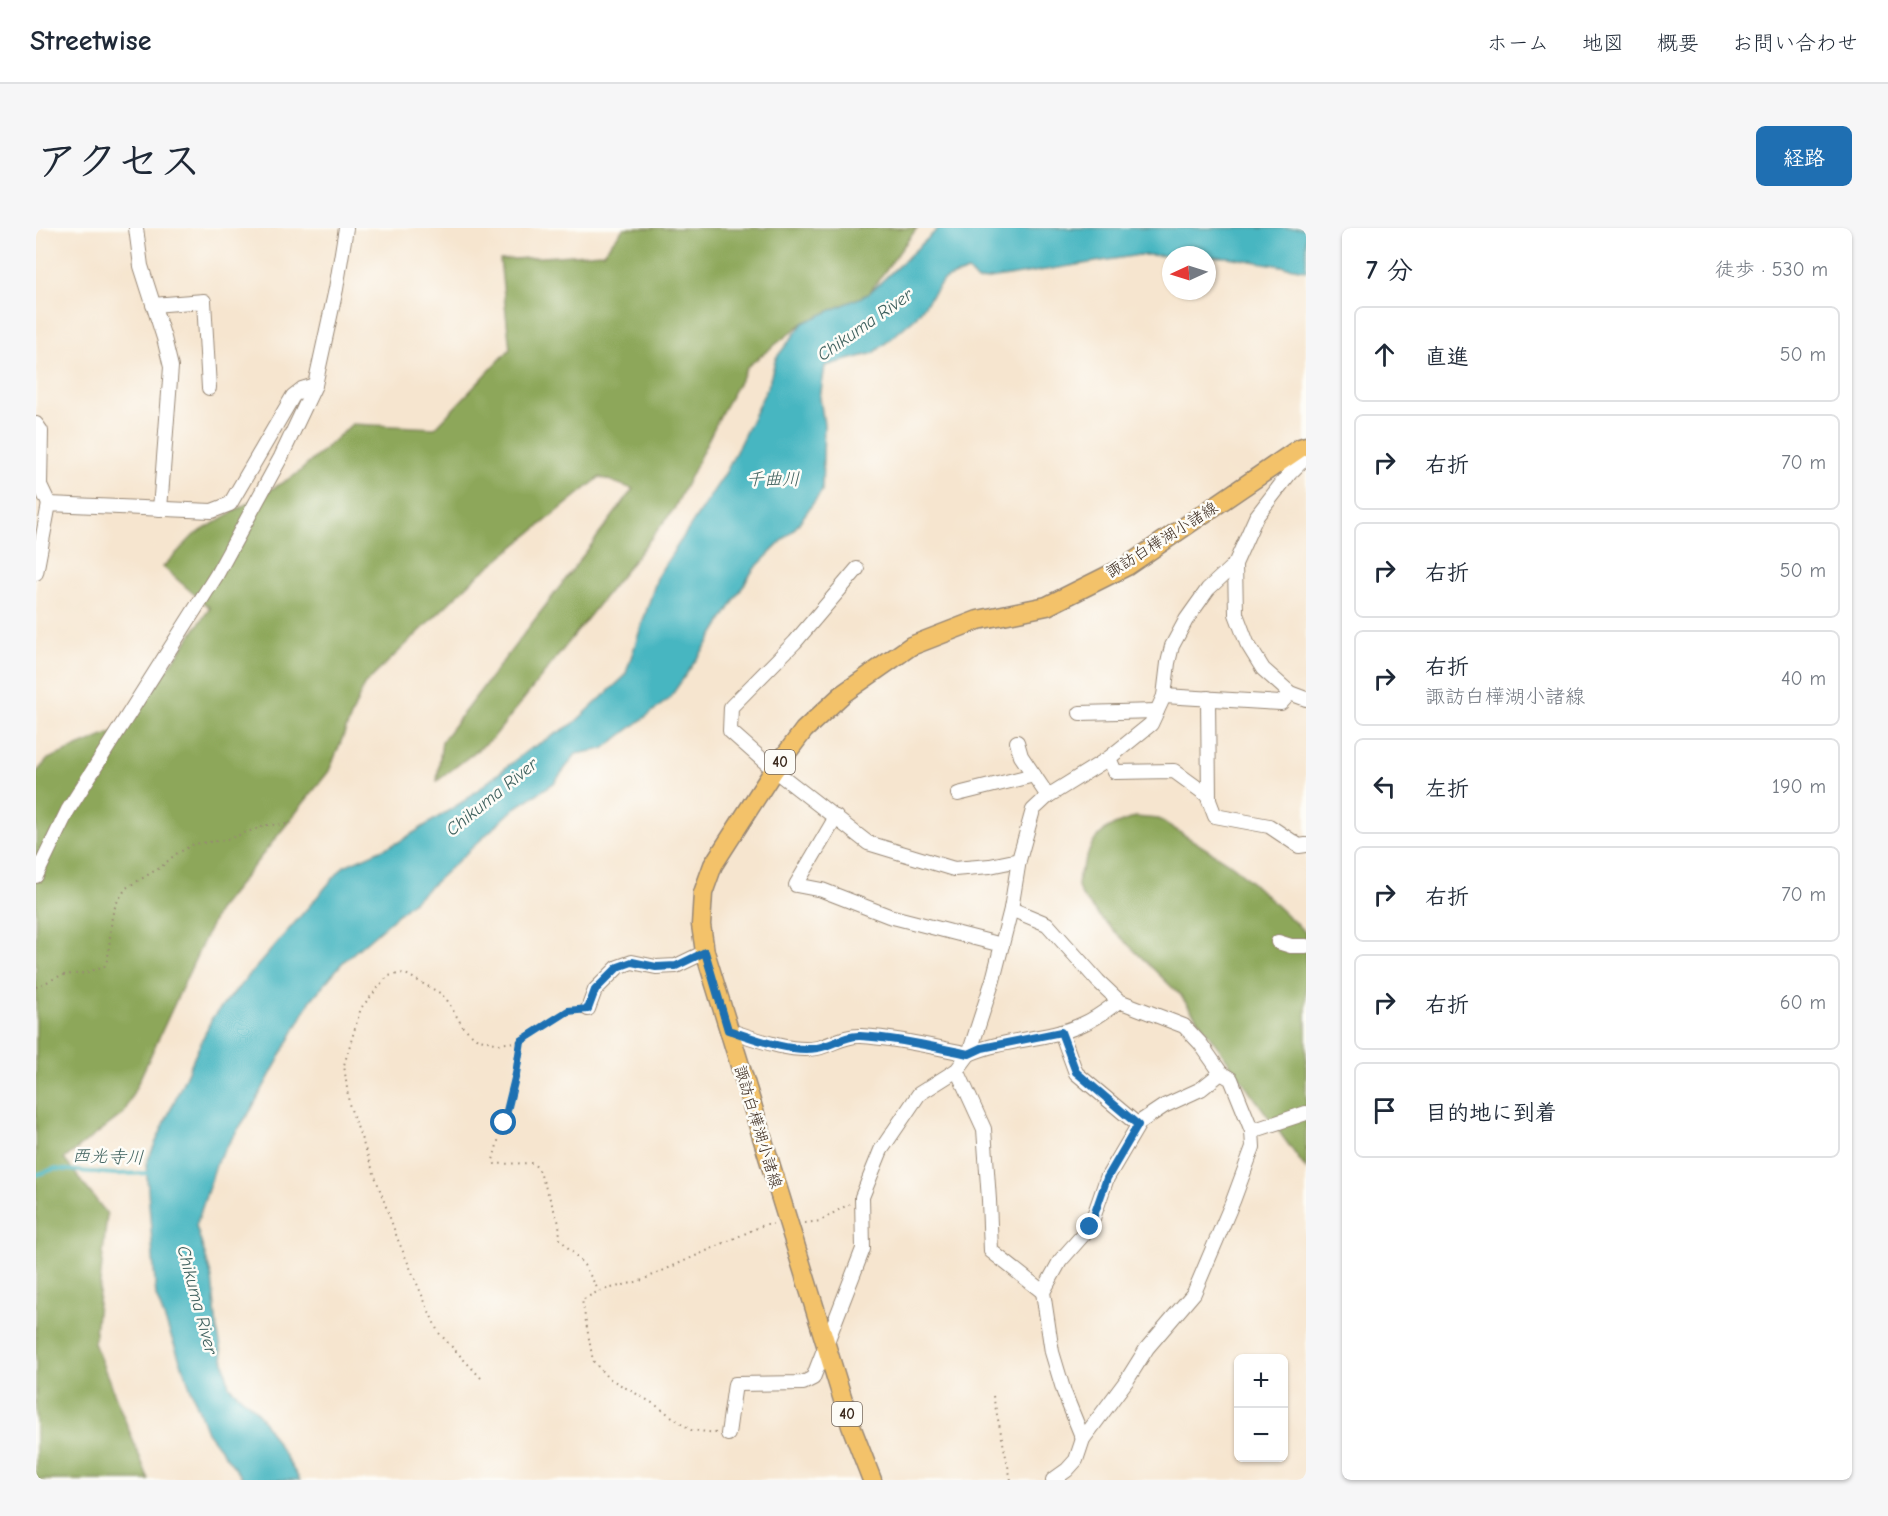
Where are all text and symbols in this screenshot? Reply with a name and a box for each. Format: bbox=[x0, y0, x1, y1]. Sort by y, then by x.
text: Streetwise bbox=[30, 25, 151, 57]
text: ホーム bbox=[1487, 31, 1549, 55]
text: 地図 bbox=[1582, 31, 1624, 55]
text: 概要 bbox=[1657, 31, 1699, 55]
text: お問い合わせ bbox=[1732, 31, 1858, 55]
button: 経路 bbox=[1756, 126, 1852, 186]
text: アクセス bbox=[36, 137, 201, 186]
north arrow bbox=[1162, 246, 1216, 300]
text: 7 分 bbox=[1366, 256, 1413, 286]
text: 徒歩 · 530 m bbox=[1715, 258, 1828, 281]
water label: Chikuma River bbox=[813, 284, 917, 366]
icon: ahead bbox=[1368, 338, 1401, 371]
text: 50 m bbox=[1780, 343, 1826, 366]
text: 直進 bbox=[1425, 344, 1469, 370]
icon: right bbox=[1368, 446, 1401, 479]
text: 70 m bbox=[1781, 451, 1826, 474]
text: 右折 bbox=[1425, 452, 1469, 478]
water label: 千曲川 bbox=[746, 469, 800, 490]
street label: 諏訪白樺湖小諸線 bbox=[1103, 498, 1221, 582]
icon: right bbox=[1368, 554, 1401, 587]
text: 50 m bbox=[1780, 559, 1826, 582]
text: 右折 bbox=[1425, 560, 1469, 586]
text: 右折 bbox=[1425, 654, 1469, 680]
icon: right bbox=[1368, 662, 1401, 695]
text: 40 m bbox=[1781, 667, 1826, 690]
text: 諏訪白樺湖小諸線 bbox=[1425, 685, 1585, 708]
road number: 40 bbox=[765, 750, 795, 774]
water label: Chikuma River bbox=[442, 753, 543, 840]
icon: left bbox=[1368, 770, 1401, 803]
text: 190 m bbox=[1772, 775, 1826, 798]
text: 左折 bbox=[1425, 776, 1469, 802]
icon: right bbox=[1368, 878, 1401, 911]
text: 70 m bbox=[1781, 883, 1826, 906]
text: 右折 bbox=[1425, 884, 1469, 910]
icon: right bbox=[1368, 986, 1401, 1019]
text: 60 m bbox=[1780, 991, 1826, 1014]
text: 右折 bbox=[1425, 992, 1469, 1018]
street label: 諏訪白樺湖小諸線 bbox=[731, 1063, 785, 1191]
icon: arrive bbox=[1368, 1094, 1401, 1127]
text: 目的地に到着 bbox=[1425, 1100, 1557, 1126]
route start bbox=[490, 1109, 516, 1135]
water label: 西光寺川 bbox=[72, 1145, 144, 1169]
route end bbox=[1076, 1213, 1102, 1239]
water label: Chikuma River bbox=[172, 1243, 222, 1357]
map controls bbox=[1234, 1354, 1288, 1462]
button: + bbox=[1234, 1354, 1288, 1408]
road number: 40 bbox=[832, 1402, 862, 1426]
button: − bbox=[1234, 1408, 1288, 1462]

